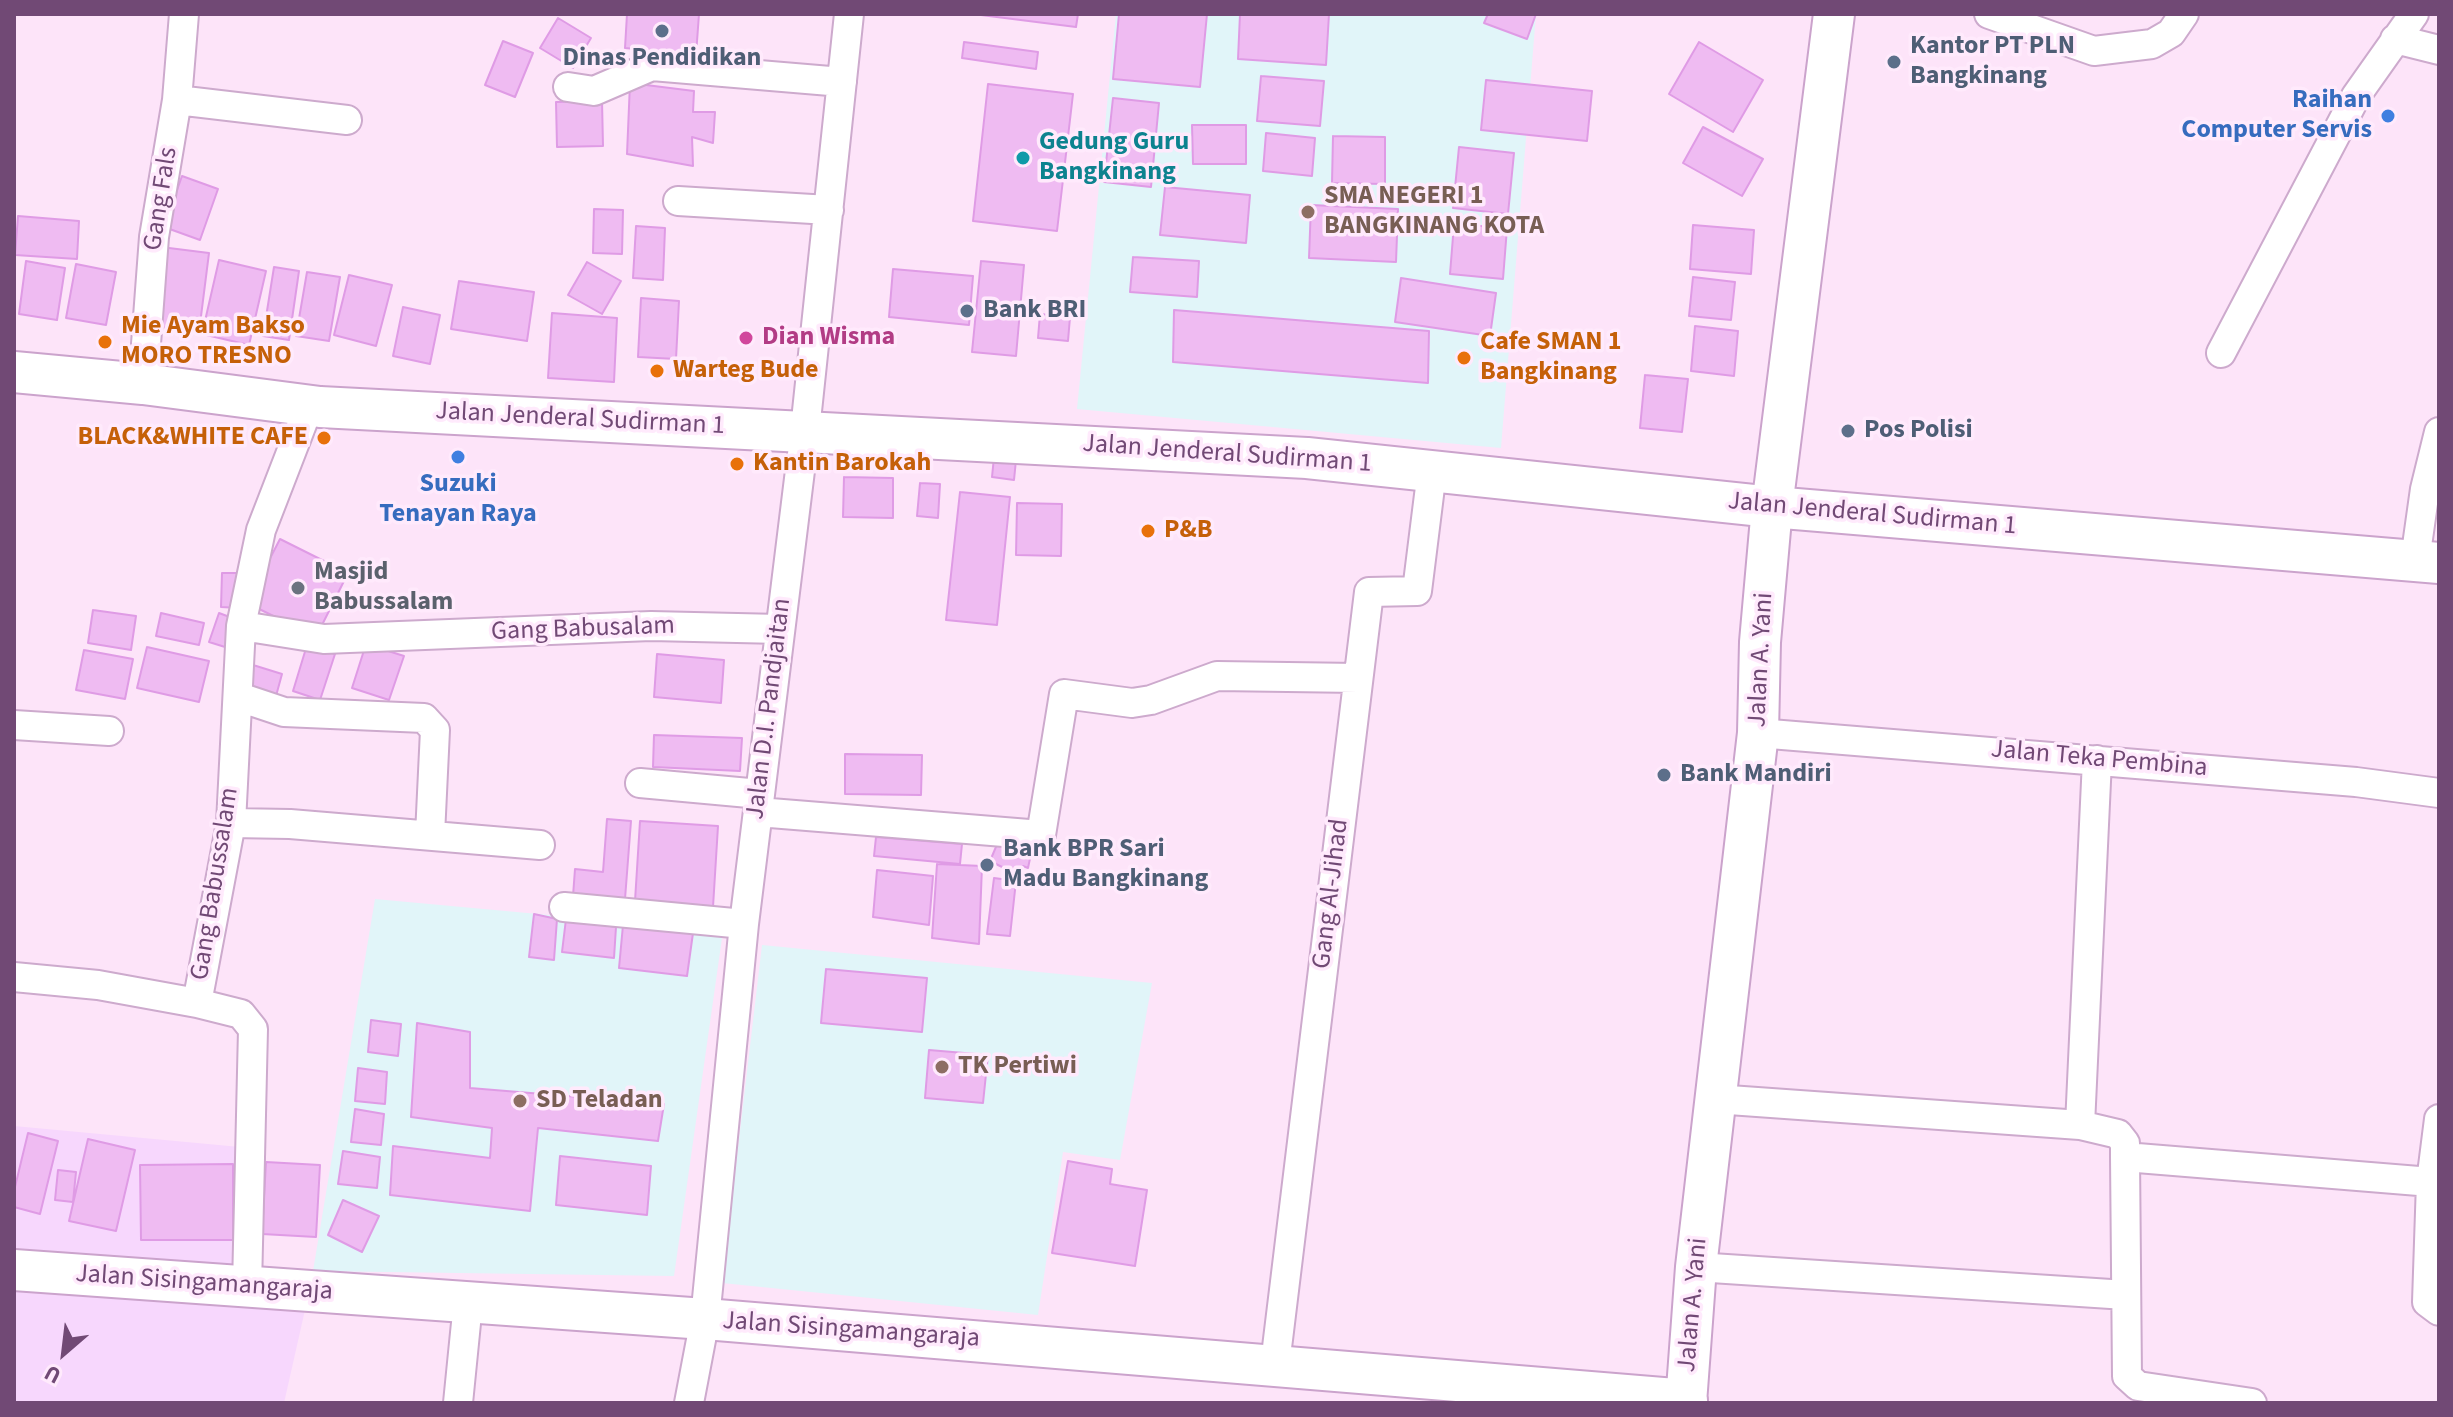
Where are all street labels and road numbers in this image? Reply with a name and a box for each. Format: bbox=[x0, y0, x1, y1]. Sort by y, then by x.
street label: Gang Fals bbox=[138, 145, 186, 253]
street label: Jalan Jenderal Sudirman 1 bbox=[434, 397, 726, 443]
street label: Jalan Jenderal Sudirman 1 bbox=[1081, 429, 1373, 481]
street label: Jalan Jenderal Sudirman 1 bbox=[1726, 487, 2018, 543]
street label: Jalan A. Yani bbox=[1743, 592, 1781, 728]
street label: Jalan D.I. Pandjaitan bbox=[741, 597, 799, 821]
street label: Gang Babusalam bbox=[491, 611, 675, 649]
street label: Jalan Teka Pembina bbox=[1989, 735, 2209, 785]
street label: Gang Babussalam bbox=[185, 785, 247, 983]
street label: Gang Al-Jihad bbox=[1307, 817, 1357, 971]
street label: Jalan A. Yani bbox=[1673, 1236, 1715, 1374]
street label: Jalan Sisingamangaraja bbox=[74, 1259, 334, 1309]
street label: Jalan Sisingamangaraja bbox=[721, 1306, 981, 1356]

